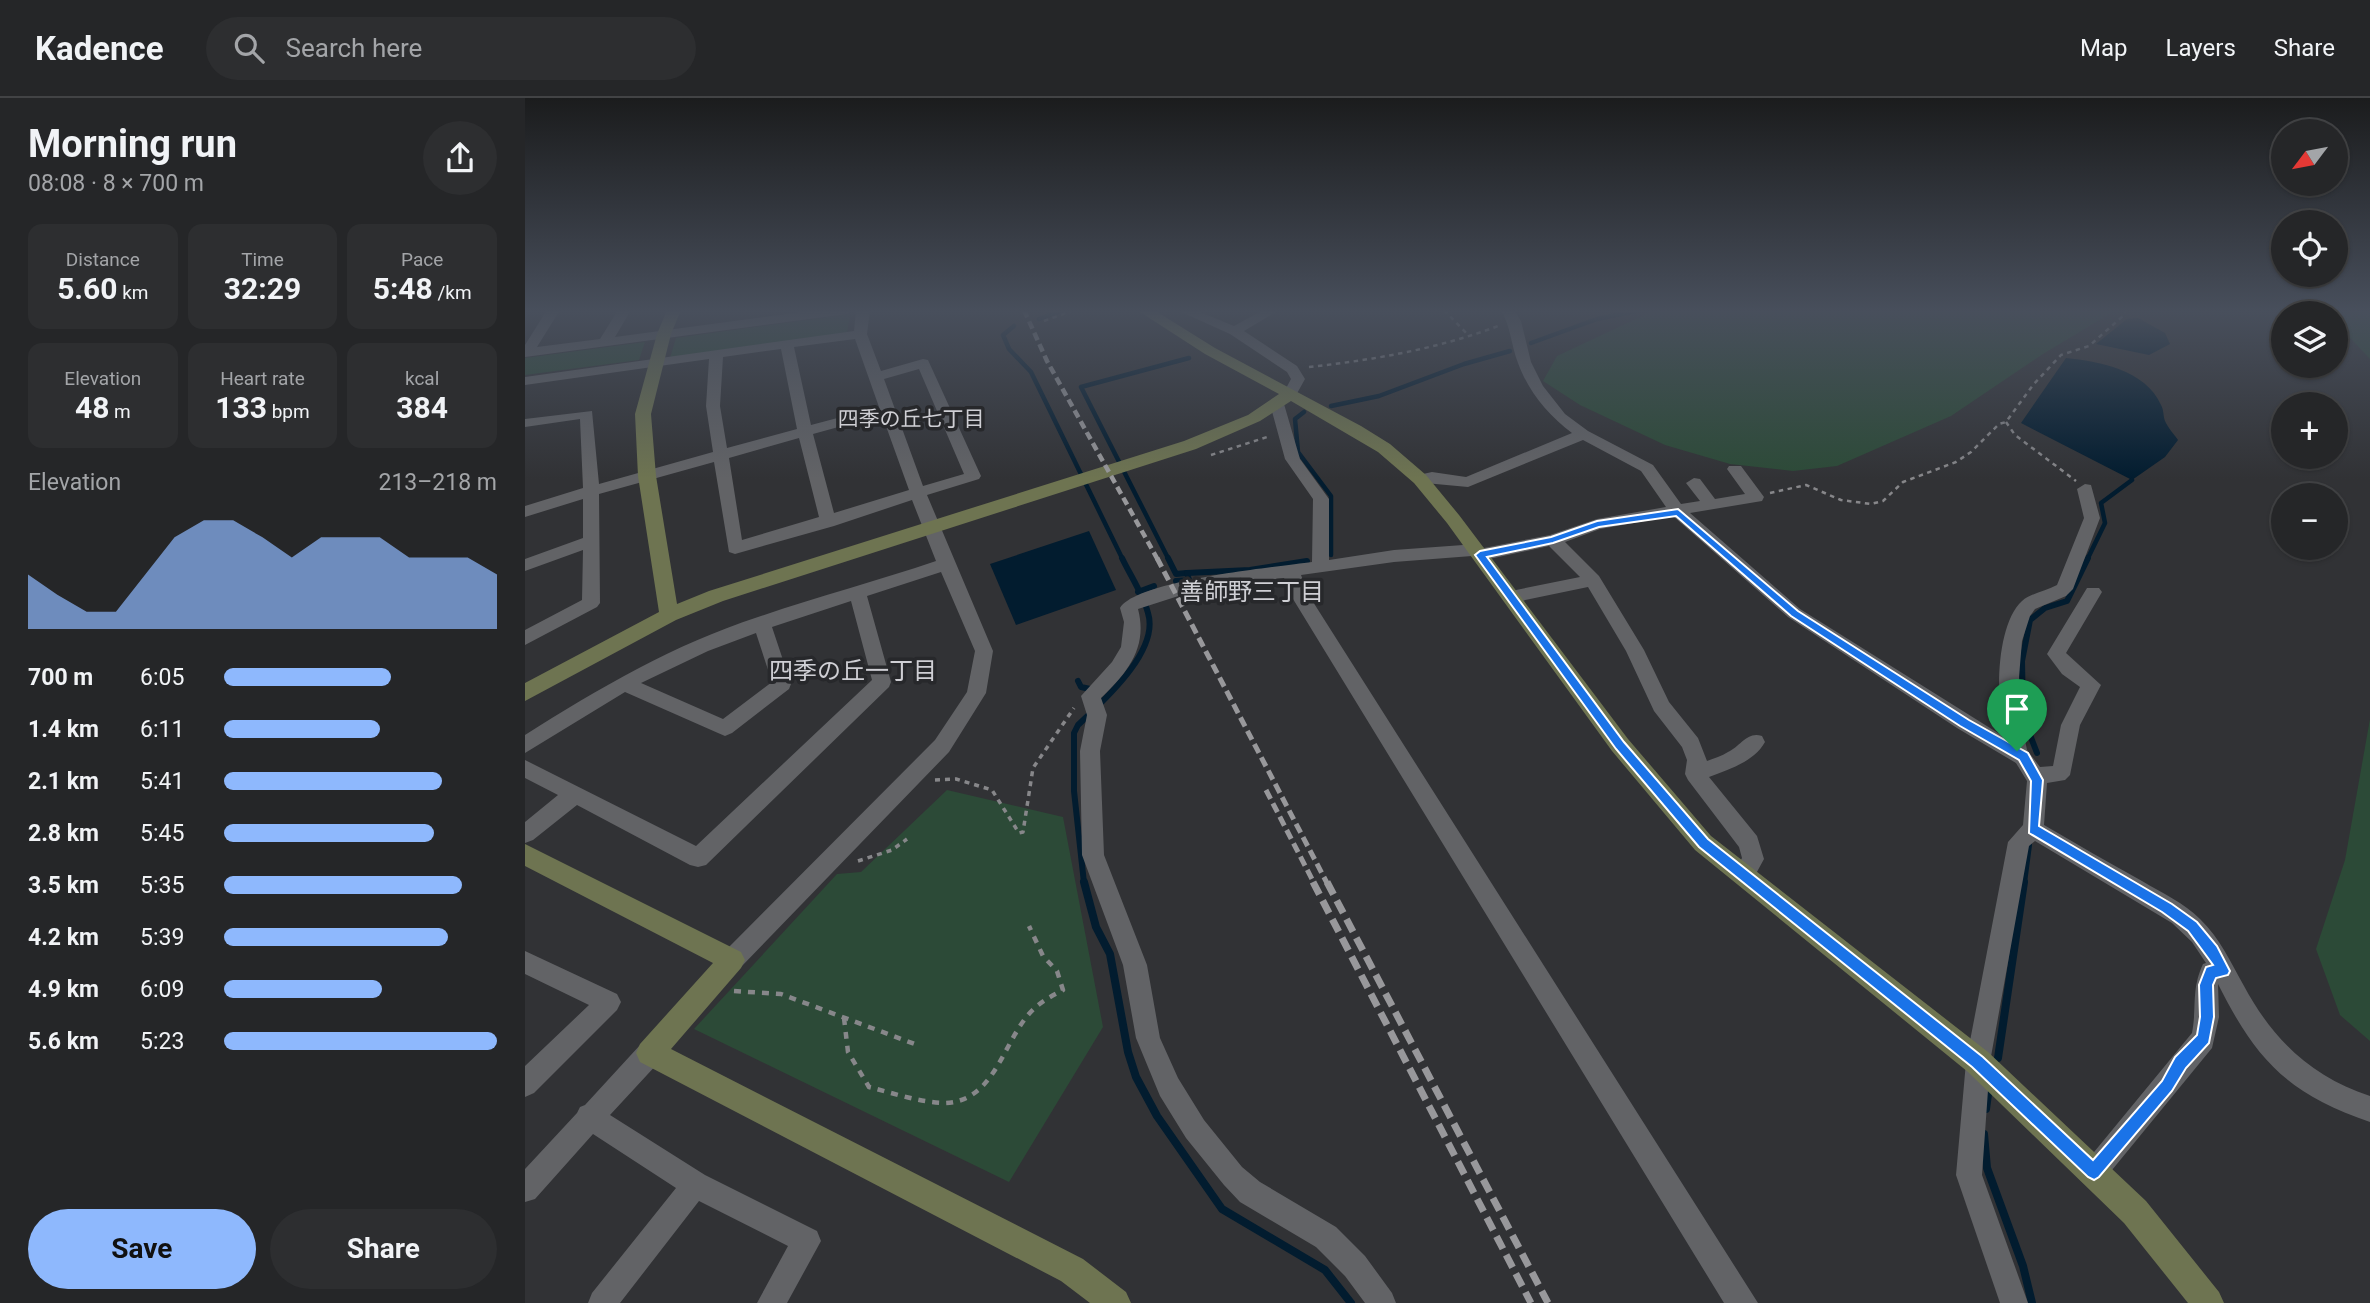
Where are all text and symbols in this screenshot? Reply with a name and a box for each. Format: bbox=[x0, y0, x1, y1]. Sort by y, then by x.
search box bbox=[206, 17, 696, 80]
text: Kadence bbox=[35, 29, 164, 68]
icon: search bbox=[230, 29, 268, 67]
text: Search here bbox=[286, 33, 422, 63]
text: Map bbox=[2080, 34, 2128, 62]
text: Layers bbox=[2166, 34, 2236, 62]
text: Share bbox=[2274, 34, 2335, 62]
north arrow bbox=[2271, 119, 2349, 196]
map controls bbox=[2271, 119, 2348, 560]
button: share bbox=[423, 121, 497, 195]
text: Morning run bbox=[28, 122, 237, 166]
text: 08:08 · 8 × 700 m bbox=[28, 170, 204, 197]
button: locate bbox=[2271, 210, 2348, 287]
text: Distance bbox=[66, 248, 140, 271]
text: Time bbox=[241, 248, 284, 271]
text: Pace bbox=[401, 248, 443, 271]
text: 5.60 bbox=[57, 271, 117, 306]
text: 32:29 bbox=[224, 271, 301, 306]
text: 5:48 bbox=[373, 271, 433, 306]
text: km bbox=[117, 281, 149, 304]
text: /km bbox=[433, 281, 472, 304]
button: layers bbox=[2271, 301, 2348, 378]
text: Elevation bbox=[64, 367, 141, 390]
text: Heart rate bbox=[220, 367, 305, 390]
text: kcal bbox=[405, 367, 439, 390]
text: 48 bbox=[75, 390, 109, 425]
text: 133 bbox=[215, 390, 267, 425]
text: 384 bbox=[396, 390, 448, 425]
button: + bbox=[2271, 392, 2348, 469]
text: m bbox=[109, 400, 131, 423]
text: bpm bbox=[267, 400, 310, 423]
district label: 四季の丘七丁目 bbox=[838, 407, 985, 431]
text: Elevation bbox=[28, 469, 121, 496]
text: 213–218 m bbox=[378, 469, 497, 496]
button: − bbox=[2271, 483, 2348, 560]
district label: 善師野三丁目 bbox=[1180, 578, 1324, 606]
district label: 四季の丘一丁目 bbox=[769, 657, 937, 685]
text: 700 m bbox=[28, 664, 93, 691]
text: 6:05 bbox=[140, 664, 184, 691]
pin bbox=[1987, 679, 2047, 751]
icon: arrive bbox=[1998, 690, 2036, 728]
text: 1.4 km bbox=[28, 716, 99, 743]
text: 6:11 bbox=[140, 716, 184, 743]
text: 2.1 km bbox=[28, 768, 99, 795]
text: 5:41 bbox=[140, 768, 184, 795]
text: 2.8 km bbox=[28, 820, 99, 847]
text: 5:45 bbox=[140, 820, 184, 847]
text: 3.5 km bbox=[28, 872, 99, 899]
text: 5:35 bbox=[140, 872, 184, 899]
text: 4.2 km bbox=[28, 924, 99, 951]
text: 5:39 bbox=[140, 924, 184, 951]
text: 4.9 km bbox=[28, 976, 99, 1003]
text: 6:09 bbox=[140, 976, 184, 1003]
text: 5.6 km bbox=[28, 1028, 99, 1055]
text: 5:23 bbox=[140, 1028, 184, 1055]
button: Save bbox=[28, 1209, 256, 1289]
button: Share bbox=[270, 1209, 497, 1289]

